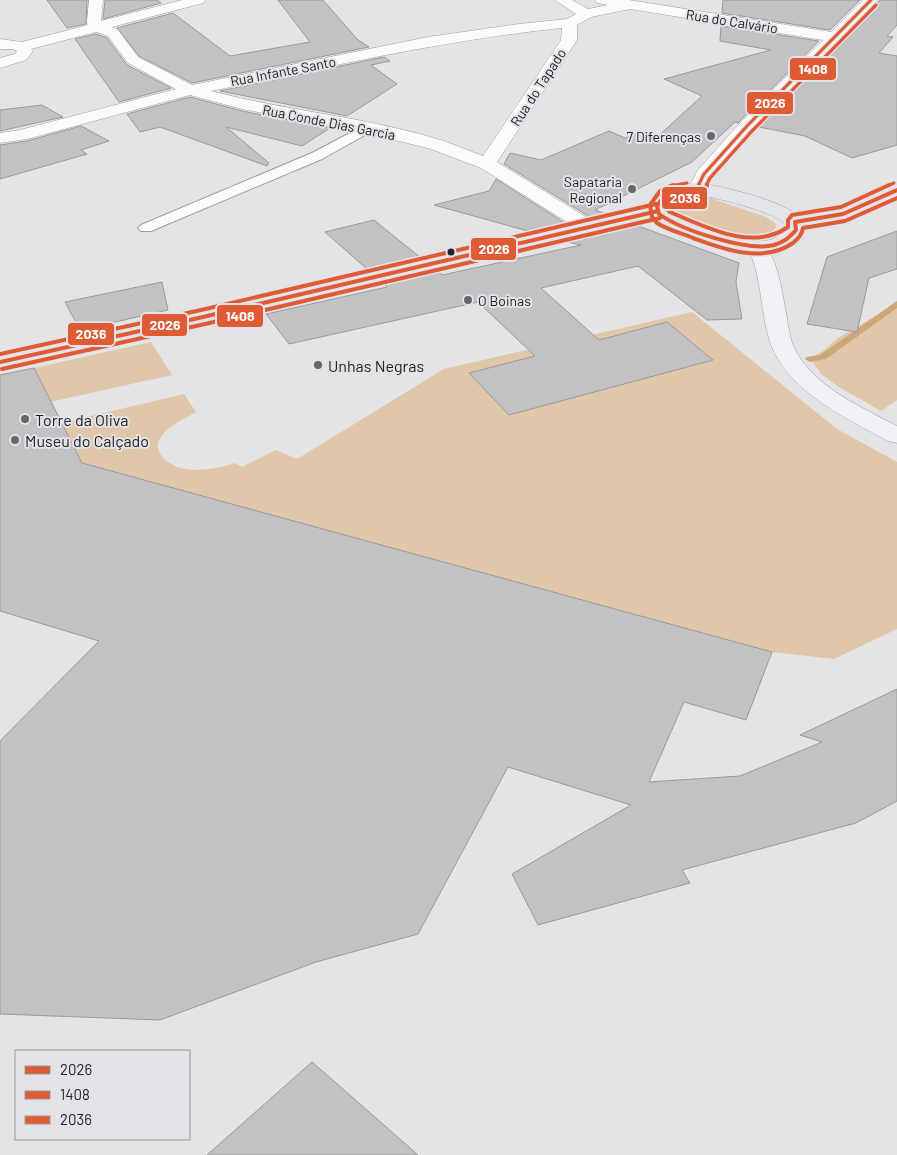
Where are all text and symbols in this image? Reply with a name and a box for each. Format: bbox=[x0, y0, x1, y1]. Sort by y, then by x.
street label: Rua do Calvário bbox=[685, 5, 779, 37]
street label: Rua do Tapado bbox=[507, 45, 569, 129]
street label: Rua Infante Santo bbox=[229, 52, 337, 90]
line badge: 1408 bbox=[789, 57, 837, 81]
text: 1408 bbox=[799, 60, 828, 77]
line badge: 2026 bbox=[746, 91, 794, 115]
text: 2026 bbox=[754, 94, 786, 111]
street label: Rua Conde Dias Garcia bbox=[261, 101, 397, 143]
place label: 7 Diferenças bbox=[626, 128, 701, 145]
marker: 7 Diferenças bbox=[705, 130, 717, 142]
place label: Sapataria Regional bbox=[564, 173, 622, 206]
marker: Sapataria Regional bbox=[626, 183, 638, 195]
line badge: 2036 bbox=[661, 186, 708, 210]
text: 2036 bbox=[670, 189, 701, 206]
line badge: 2026 bbox=[470, 237, 517, 261]
text: 2026 bbox=[478, 240, 510, 257]
unlabelled marker bbox=[446, 247, 456, 257]
place label: O Boinas bbox=[478, 292, 531, 309]
marker: O Boinas bbox=[462, 294, 474, 306]
line badge: 1408 bbox=[216, 304, 264, 328]
text: 1408 bbox=[226, 307, 255, 324]
line badge: 2026 bbox=[141, 313, 188, 337]
text: 2026 bbox=[149, 316, 181, 333]
line badge: 2036 bbox=[67, 322, 115, 346]
text: 2036 bbox=[76, 325, 107, 342]
place label: Unhas Negras bbox=[328, 356, 424, 375]
marker: Unhas Negras bbox=[312, 359, 324, 371]
place label: Torre da Oliva bbox=[35, 410, 128, 429]
marker: Torre da Oliva bbox=[19, 413, 31, 425]
place label: Museu do Calçado bbox=[25, 431, 149, 450]
marker: Museu do Calçado bbox=[9, 434, 21, 446]
legend bbox=[15, 1050, 190, 1140]
text: 2026 bbox=[60, 1060, 92, 1078]
text: 1408 bbox=[60, 1085, 90, 1103]
text: 2036 bbox=[60, 1110, 92, 1128]

